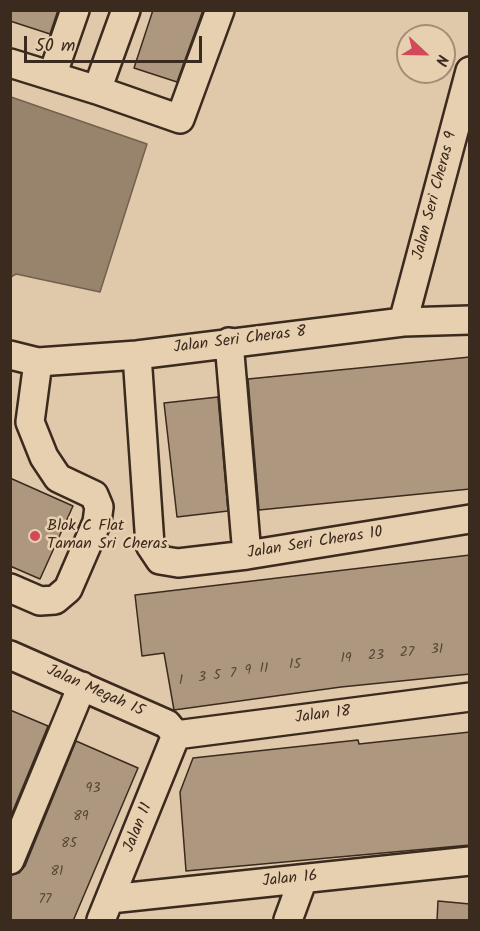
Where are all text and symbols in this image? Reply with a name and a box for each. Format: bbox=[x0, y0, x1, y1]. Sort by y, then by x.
scale bar bbox=[27, 24, 206, 62]
north arrow bbox=[396, 24, 456, 84]
text: 50 m bbox=[35, 32, 75, 61]
text: N bbox=[428, 51, 455, 70]
street label: Jalan Seri Cheras 9 bbox=[410, 130, 462, 262]
street label: Jalan Seri Cheras 8 bbox=[173, 323, 307, 359]
place label: Blok C Flat Taman Sri Cheras bbox=[47, 517, 167, 555]
street label: Jalan Seri Cheras 10 bbox=[246, 524, 384, 564]
marker: Blok C Flat Taman Sri Cheras bbox=[28, 529, 42, 543]
house number: 31 bbox=[431, 643, 443, 659]
house number: 27 bbox=[400, 646, 414, 662]
house number: 23 bbox=[368, 649, 384, 665]
house number: 19 bbox=[340, 652, 352, 668]
house number: 15 bbox=[289, 658, 301, 674]
street label: Jalan Megah 15 bbox=[43, 662, 147, 722]
house number: 11 bbox=[260, 662, 268, 678]
house number: 9 bbox=[245, 664, 251, 680]
house number: 7 bbox=[230, 667, 236, 683]
house number: 5 bbox=[213, 669, 221, 685]
house number: 3 bbox=[198, 671, 206, 687]
house number: 1 bbox=[179, 674, 183, 690]
street label: Jalan 18 bbox=[294, 703, 352, 729]
house number: 93 bbox=[86, 782, 100, 798]
street label: Jalan 11 bbox=[120, 801, 158, 855]
house number: 89 bbox=[73, 810, 89, 826]
house number: 85 bbox=[61, 837, 77, 853]
house number: 81 bbox=[51, 865, 63, 881]
street label: Jalan 16 bbox=[262, 868, 318, 892]
house number: 77 bbox=[39, 893, 51, 909]

